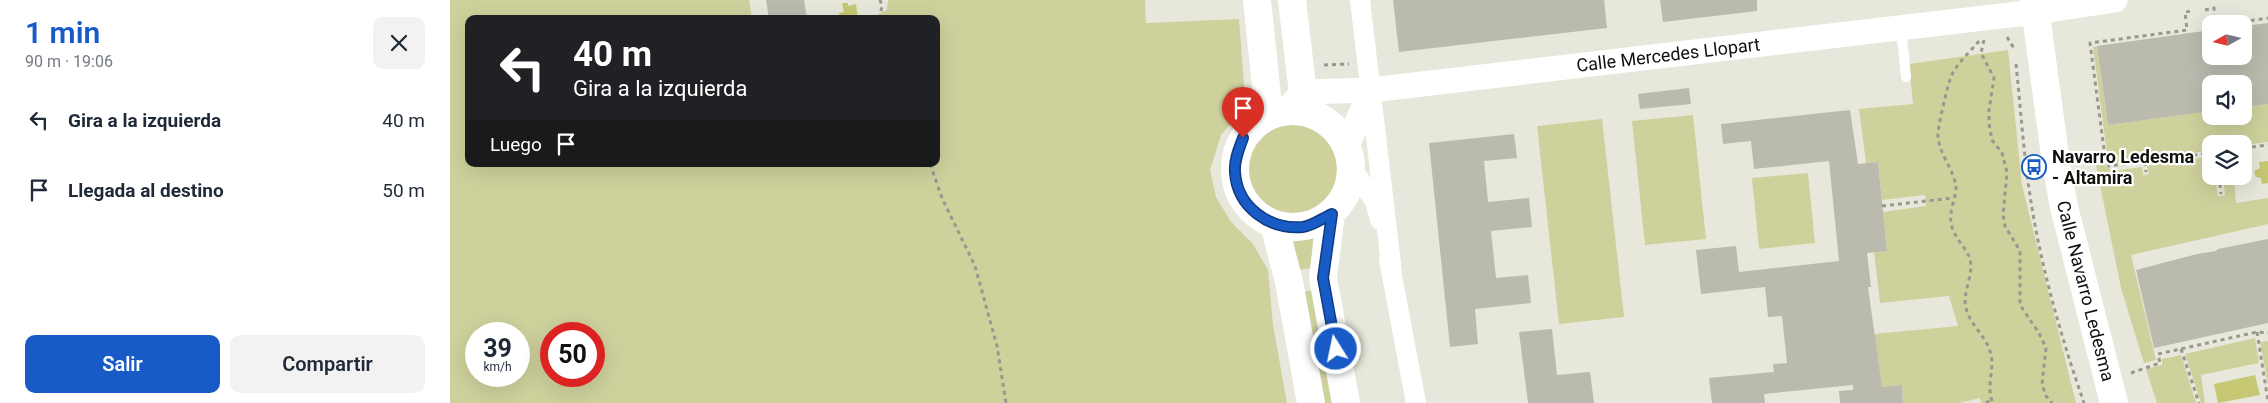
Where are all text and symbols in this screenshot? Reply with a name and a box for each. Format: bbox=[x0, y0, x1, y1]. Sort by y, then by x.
text: 1 min bbox=[25, 15, 100, 50]
north arrow bbox=[2202, 15, 2252, 65]
map controls bbox=[2202, 15, 2252, 185]
button: close bbox=[373, 17, 425, 69]
street label: Calle Mercedes Llopart bbox=[1575, 33, 1761, 76]
text: 40 m bbox=[573, 34, 652, 75]
icon: left bbox=[490, 35, 555, 100]
text: 90 m · 19:06 bbox=[25, 52, 113, 71]
button: sound bbox=[2202, 75, 2252, 125]
text: Gira a la izquierda bbox=[573, 76, 747, 101]
pin bbox=[1222, 87, 1264, 138]
icon: arrive bbox=[1229, 94, 1257, 122]
icon: left bbox=[25, 106, 53, 134]
text: Gira a la izquierda bbox=[68, 109, 221, 132]
text: 40 m bbox=[382, 109, 425, 132]
icon: arrive bbox=[552, 130, 580, 158]
text: Luego bbox=[490, 133, 542, 156]
button: layers bbox=[2202, 135, 2252, 185]
place label: Navarro Ledesma - Altamira bbox=[2052, 146, 2195, 188]
bus stop icon: Navarro Ledesma - Altamira bbox=[2021, 154, 2047, 180]
icon: arrive bbox=[25, 176, 53, 204]
text: Llegada al destino bbox=[68, 179, 224, 202]
text: 50 m bbox=[382, 179, 425, 202]
street label: Calle Navarro Ledesma bbox=[2053, 199, 2119, 384]
speed limit sign: 50 bbox=[540, 322, 605, 387]
position arrow bbox=[1309, 322, 1361, 374]
text: 39 bbox=[483, 334, 512, 363]
button: Salir bbox=[25, 335, 220, 393]
button: Compartir bbox=[230, 335, 425, 393]
text: km/h bbox=[483, 360, 512, 374]

